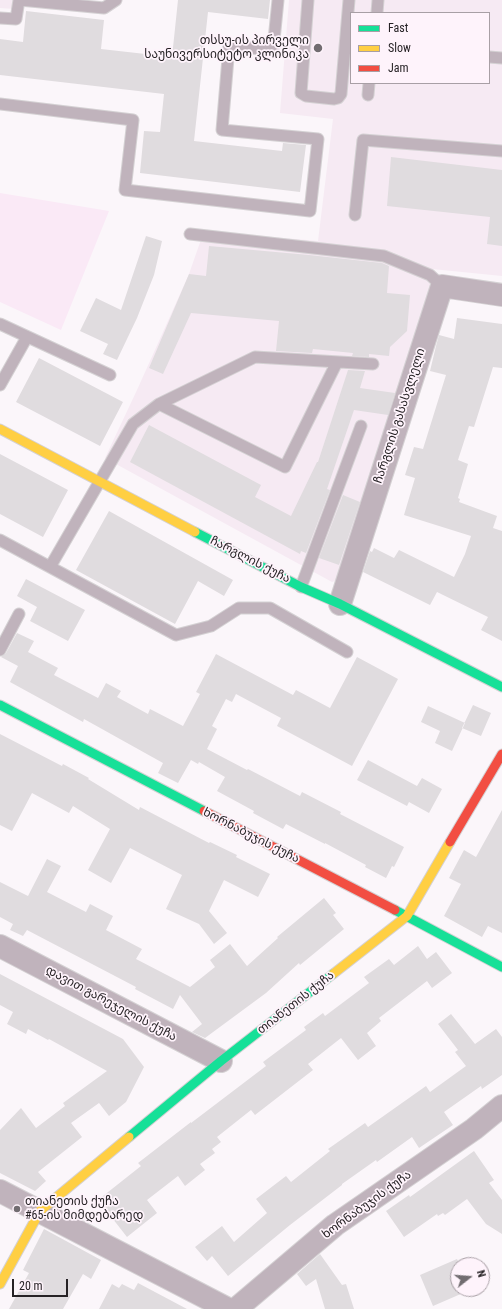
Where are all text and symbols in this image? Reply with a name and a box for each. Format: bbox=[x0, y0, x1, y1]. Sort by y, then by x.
legend bbox=[350, 12, 490, 84]
text: Fast bbox=[388, 21, 408, 35]
place label: თსსუ-ის პირველი საუნივერსიტეტო კლინიკა bbox=[144, 34, 309, 62]
text: Slow bbox=[388, 41, 411, 55]
marker: თსსუ-ის პირველი საუნივერსიტეტო კლინიკა bbox=[312, 42, 324, 54]
text: Jam bbox=[388, 61, 409, 75]
street label: ჩარგლის გასასვლელი bbox=[371, 347, 429, 485]
street label: ჩარგლის ქუჩა bbox=[208, 534, 292, 586]
street label: ხორნაბუჯის ქუჩა bbox=[200, 805, 302, 867]
street label: დავით გარეჯელის ქუჩა bbox=[43, 963, 179, 1045]
street label: თიანეთის ქუჩა bbox=[255, 968, 337, 1038]
street label: ხორნაბუჯის ქუჩა bbox=[320, 1168, 414, 1242]
place label: თიანეთის ქუჩა #65-ის მიმდებარედ bbox=[25, 1195, 143, 1223]
marker: თიანეთის ქუჩა #65-ის მიმდებარედ bbox=[12, 1204, 22, 1214]
north arrow bbox=[450, 1257, 490, 1297]
text: N bbox=[474, 1269, 488, 1279]
scale bar bbox=[14, 1271, 70, 1297]
text: 20 m bbox=[19, 1279, 43, 1293]

